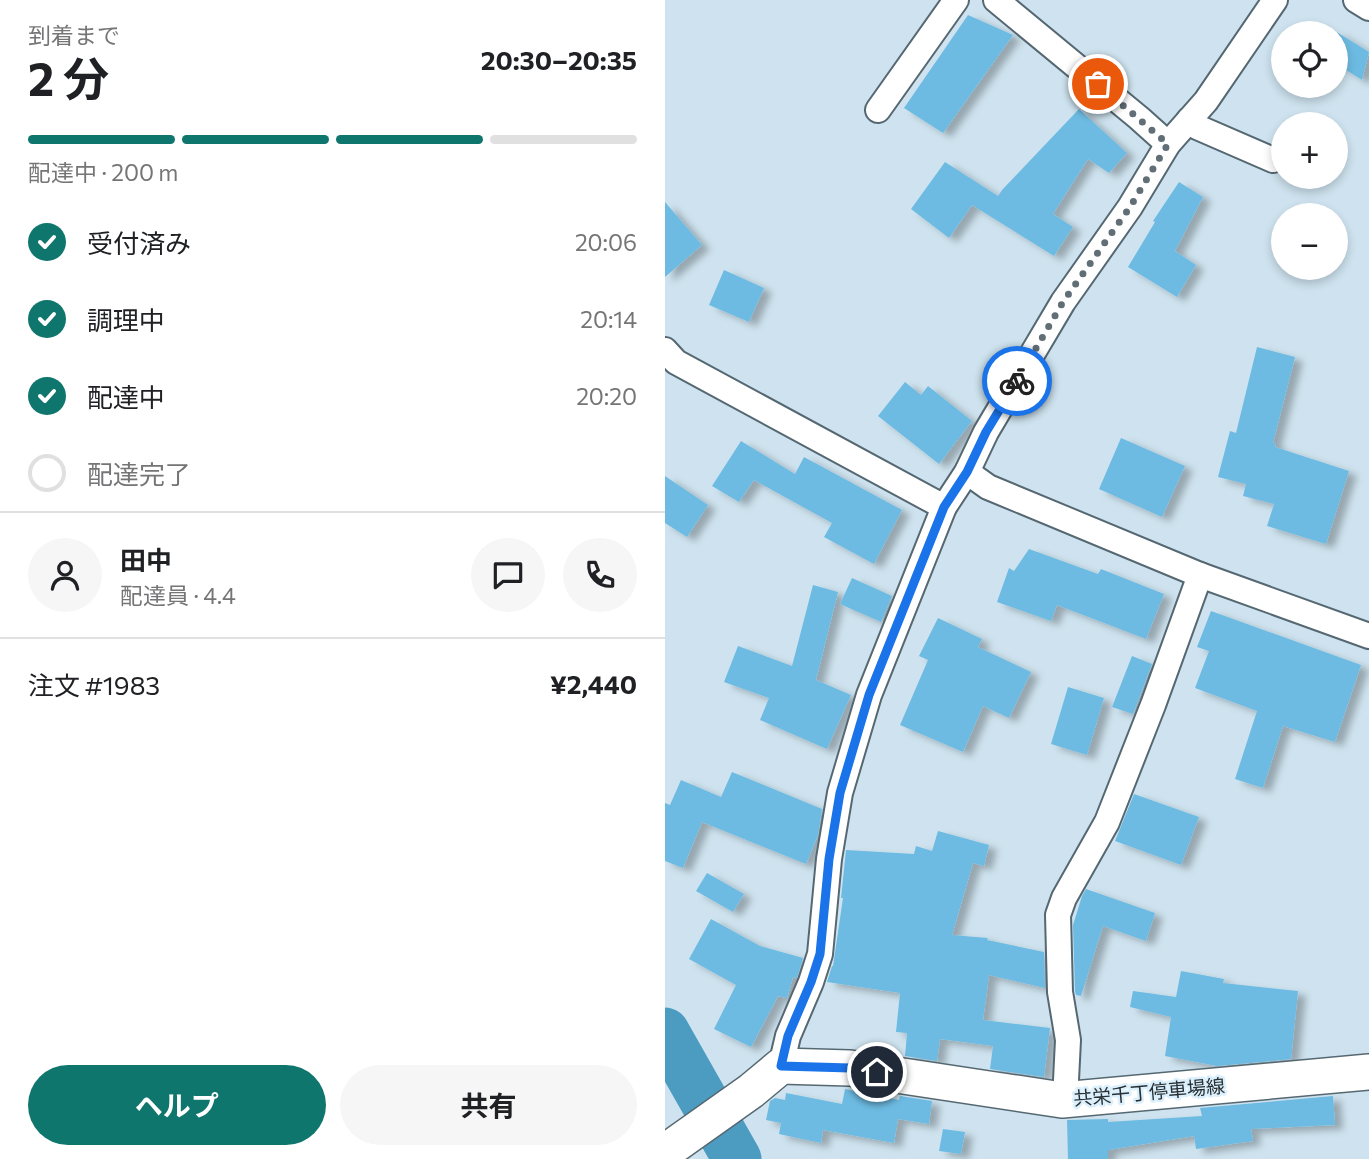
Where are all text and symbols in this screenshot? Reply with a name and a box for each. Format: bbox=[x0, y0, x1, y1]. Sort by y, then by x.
text: 到着まで bbox=[28, 21, 120, 49]
map controls bbox=[1271, 21, 1348, 280]
button: locate bbox=[1271, 21, 1348, 98]
text: 20:30–20:35 bbox=[481, 44, 637, 75]
text: 2 分 bbox=[28, 49, 109, 105]
pin bbox=[1068, 54, 1128, 114]
icon: bag bbox=[1079, 65, 1117, 103]
button: + bbox=[1271, 112, 1348, 189]
text: 配達中 · 200 m bbox=[28, 158, 178, 186]
button: − bbox=[1271, 203, 1348, 280]
icon: check bbox=[28, 223, 66, 261]
text: 受付済み bbox=[87, 227, 191, 258]
text: 20:06 bbox=[575, 228, 637, 256]
icon: check bbox=[28, 300, 66, 338]
text: 調理中 bbox=[87, 304, 165, 335]
text: 20:14 bbox=[580, 305, 637, 333]
courier bbox=[982, 346, 1052, 416]
icon: bike bbox=[998, 362, 1036, 400]
icon: check bbox=[28, 377, 66, 415]
text: 配達中 bbox=[87, 381, 165, 412]
text: 20:20 bbox=[576, 382, 637, 410]
text: 配達完了 bbox=[87, 458, 191, 489]
button: person bbox=[28, 538, 102, 612]
button: chat bbox=[471, 538, 545, 612]
button: phone bbox=[563, 538, 637, 612]
text: 田中 bbox=[120, 544, 172, 575]
text: 配達員 · 4.4 bbox=[120, 581, 236, 609]
text: ¥2,440 bbox=[550, 668, 637, 699]
text: 注文 #1983 bbox=[28, 669, 160, 700]
pin bbox=[847, 1042, 907, 1102]
icon: home bbox=[858, 1053, 896, 1091]
button: ヘルプ bbox=[28, 1065, 326, 1145]
button: 共有 bbox=[340, 1065, 637, 1145]
street label: 共栄千丁停車場線 bbox=[1072, 1073, 1226, 1110]

